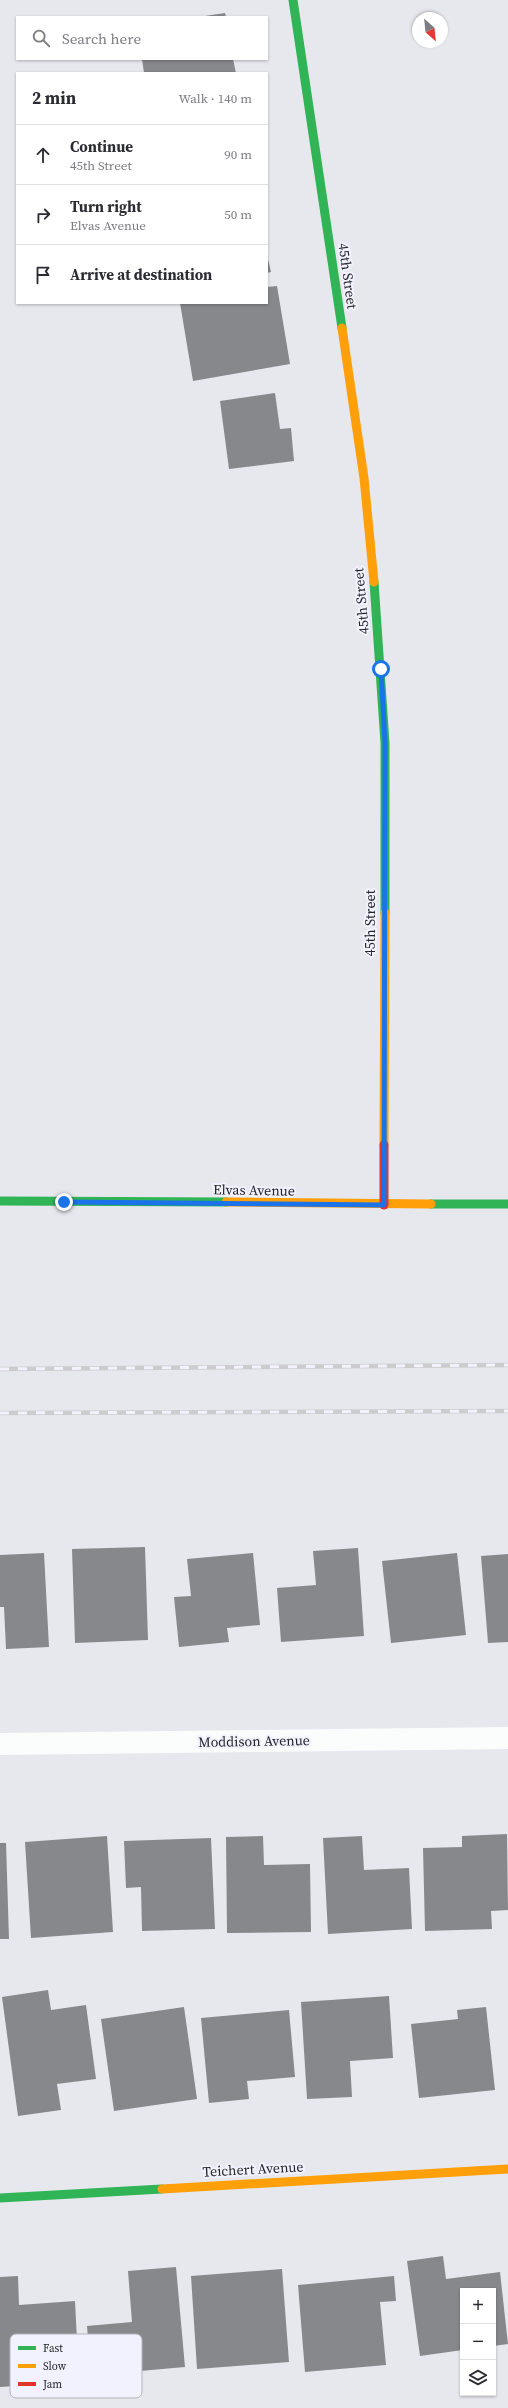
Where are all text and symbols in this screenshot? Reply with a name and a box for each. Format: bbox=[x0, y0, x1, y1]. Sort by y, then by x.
north arrow bbox=[412, 12, 448, 48]
search box bbox=[16, 16, 268, 60]
icon: search bbox=[30, 27, 52, 49]
text: Search here bbox=[62, 28, 141, 49]
text: 2 min bbox=[32, 86, 76, 110]
text: Walk · 140 m bbox=[179, 90, 252, 107]
text: Continue bbox=[70, 136, 133, 157]
icon: ahead bbox=[32, 144, 54, 166]
text: 90 m bbox=[224, 146, 252, 163]
text: 45th Street bbox=[70, 157, 132, 174]
text: Turn right bbox=[70, 196, 142, 217]
icon: right bbox=[32, 204, 54, 226]
text: 50 m bbox=[224, 206, 252, 223]
text: Elvas Avenue bbox=[70, 217, 146, 234]
street label: 45th Street bbox=[333, 242, 363, 311]
icon: arrive bbox=[32, 264, 54, 286]
text: Arrive at destination bbox=[70, 264, 212, 285]
street label: 45th Street bbox=[348, 567, 374, 635]
route start bbox=[372, 660, 390, 678]
street label: 45th Street bbox=[360, 889, 380, 956]
street label: Elvas Avenue bbox=[213, 1179, 295, 1201]
route end bbox=[55, 1193, 73, 1211]
street label: Moddison Avenue bbox=[198, 1730, 310, 1752]
street label: Teichert Avenue bbox=[202, 2156, 304, 2182]
map controls bbox=[460, 2288, 496, 2396]
button: + bbox=[460, 2288, 496, 2324]
button: − bbox=[460, 2324, 496, 2360]
legend bbox=[10, 2334, 142, 2398]
text: Fast bbox=[43, 2341, 63, 2356]
text: Slow bbox=[43, 2359, 67, 2374]
button: layers bbox=[460, 2360, 496, 2396]
text: Jam bbox=[42, 2377, 62, 2392]

